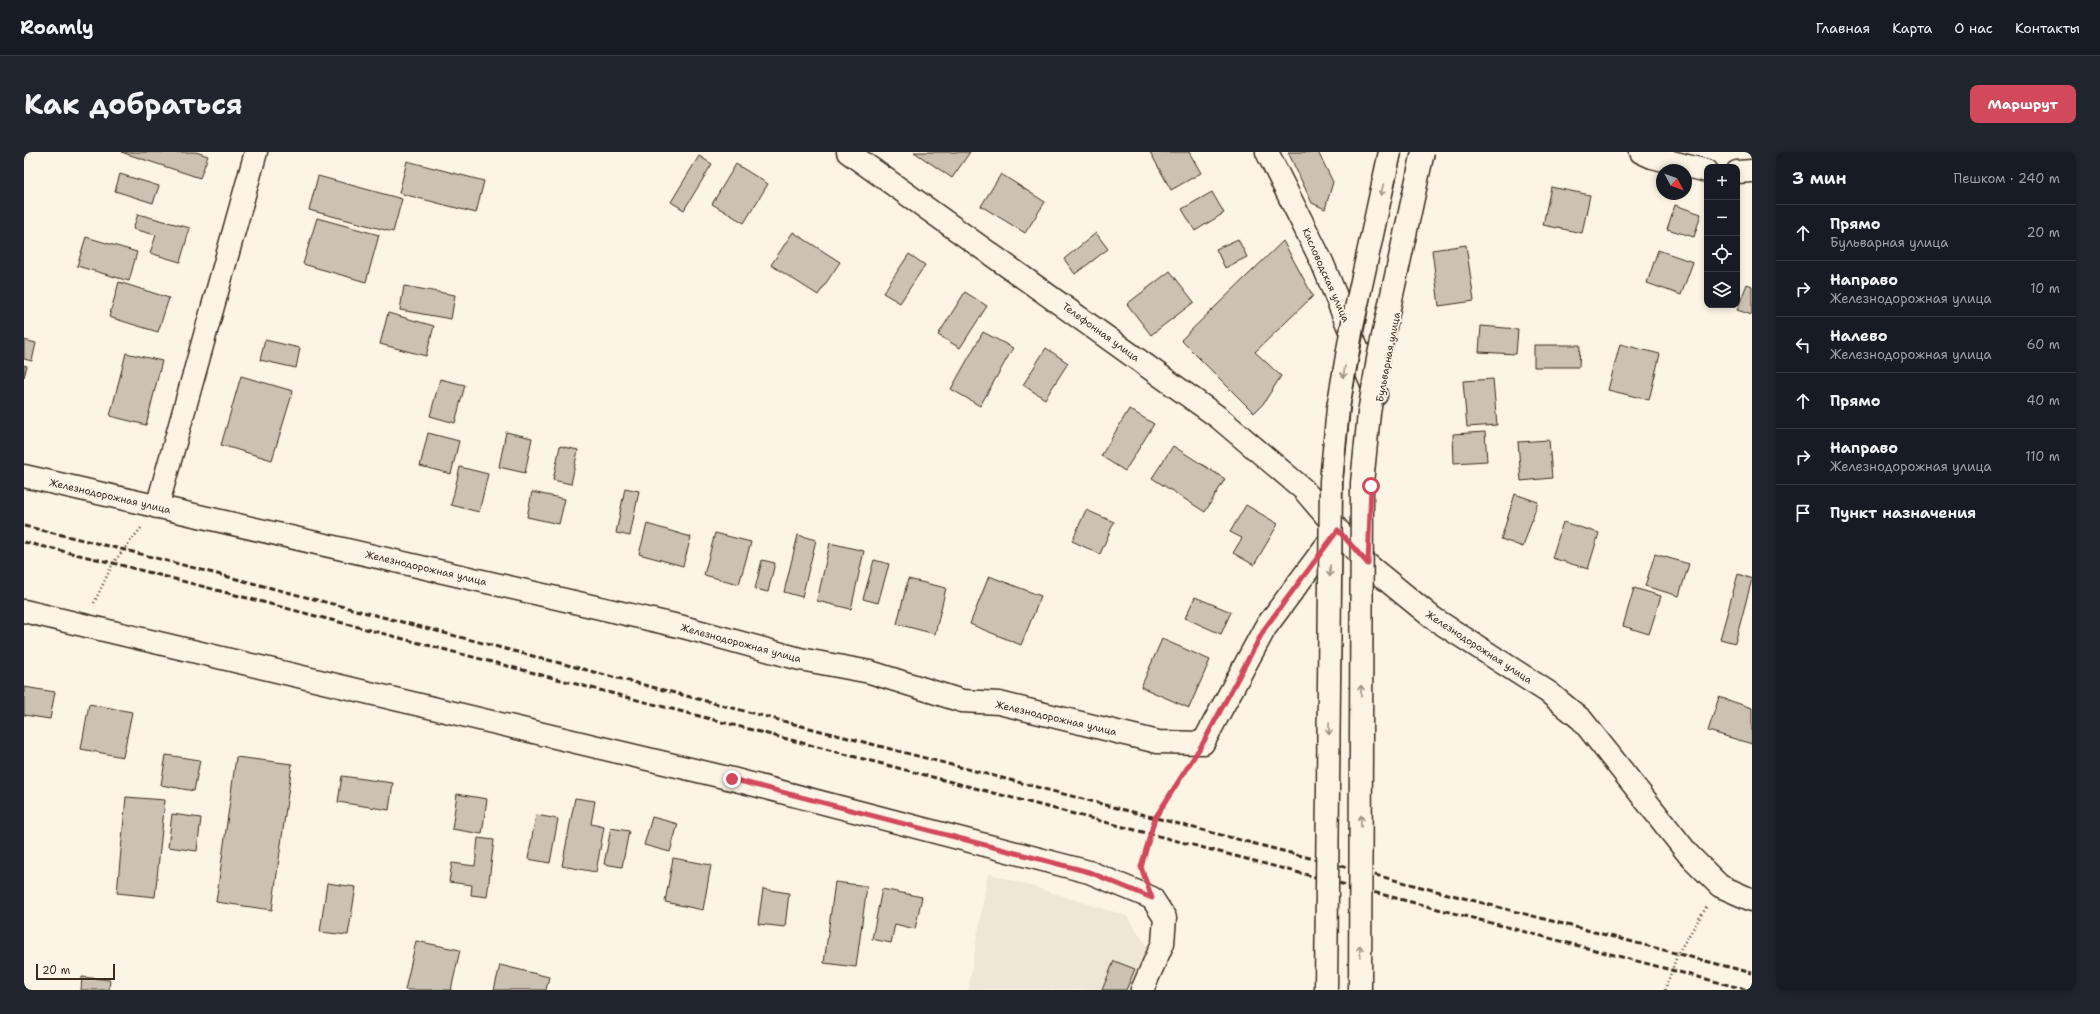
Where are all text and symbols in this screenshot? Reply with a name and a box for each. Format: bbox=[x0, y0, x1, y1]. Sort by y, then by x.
text: Roamly bbox=[20, 15, 94, 40]
text: Главная bbox=[1816, 19, 1870, 37]
text: Карта bbox=[1892, 19, 1932, 37]
text: О нас bbox=[1954, 19, 1993, 37]
text: Контакты bbox=[2015, 19, 2080, 37]
text: Как добраться bbox=[24, 85, 243, 123]
button: Маршрут bbox=[1970, 85, 2076, 123]
north arrow bbox=[1656, 164, 1692, 200]
map controls bbox=[1704, 164, 1740, 308]
button: + bbox=[1704, 164, 1740, 200]
text: 3 мин bbox=[1792, 167, 1847, 189]
text: Пешком · 240 m bbox=[1954, 170, 2060, 187]
one-way arrow bbox=[1377, 183, 1385, 196]
button: − bbox=[1704, 200, 1740, 236]
text: Прямо bbox=[1830, 214, 1880, 234]
icon: ahead bbox=[1792, 222, 1814, 244]
text: 20 m bbox=[2027, 224, 2060, 241]
street label: Кисловодская улица bbox=[1299, 226, 1353, 325]
text: Бульварная улица bbox=[1830, 234, 1948, 251]
button: locate bbox=[1704, 236, 1740, 272]
text: Направо bbox=[1830, 270, 1898, 290]
button: layers bbox=[1704, 272, 1740, 308]
icon: right bbox=[1792, 278, 1814, 300]
text: 10 m bbox=[2030, 280, 2060, 297]
text: Железнодорожная улица bbox=[1830, 290, 1992, 307]
street label: Телефонная улица bbox=[1060, 300, 1143, 365]
street label: Бульварная улица bbox=[1373, 310, 1403, 403]
text: Налево bbox=[1830, 326, 1888, 346]
icon: left bbox=[1792, 334, 1814, 356]
text: 60 m bbox=[2027, 336, 2060, 353]
text: Железнодорожная улица bbox=[1830, 346, 1992, 363]
one-way arrow bbox=[1340, 365, 1348, 378]
icon: ahead bbox=[1792, 390, 1814, 412]
text: Прямо bbox=[1830, 391, 1880, 411]
text: 40 m bbox=[2026, 392, 2060, 409]
text: Направо bbox=[1830, 438, 1898, 458]
icon: right bbox=[1792, 446, 1814, 468]
text: 110 m bbox=[2025, 448, 2060, 465]
text: Железнодорожная улица bbox=[1830, 458, 1992, 475]
street label: Железнодорожная улица bbox=[48, 476, 173, 516]
route start bbox=[1362, 477, 1380, 495]
icon: arrive bbox=[1792, 502, 1814, 524]
text: Пункт назначения bbox=[1830, 503, 1976, 523]
street label: Железнодорожная улица bbox=[364, 548, 489, 588]
one-way arrow bbox=[1326, 564, 1334, 577]
street label: Железнодорожная улица bbox=[1423, 608, 1535, 687]
street label: Железнодорожная улица bbox=[679, 621, 803, 666]
one-way arrow bbox=[1357, 685, 1365, 698]
street label: Железнодорожная улица bbox=[994, 698, 1119, 738]
one-way arrow bbox=[1325, 722, 1333, 735]
route end bbox=[723, 770, 741, 788]
one-way arrow bbox=[1357, 815, 1365, 828]
one-way arrow bbox=[1356, 945, 1364, 958]
scale bar bbox=[36, 962, 115, 981]
text: 20 m bbox=[42, 963, 70, 978]

